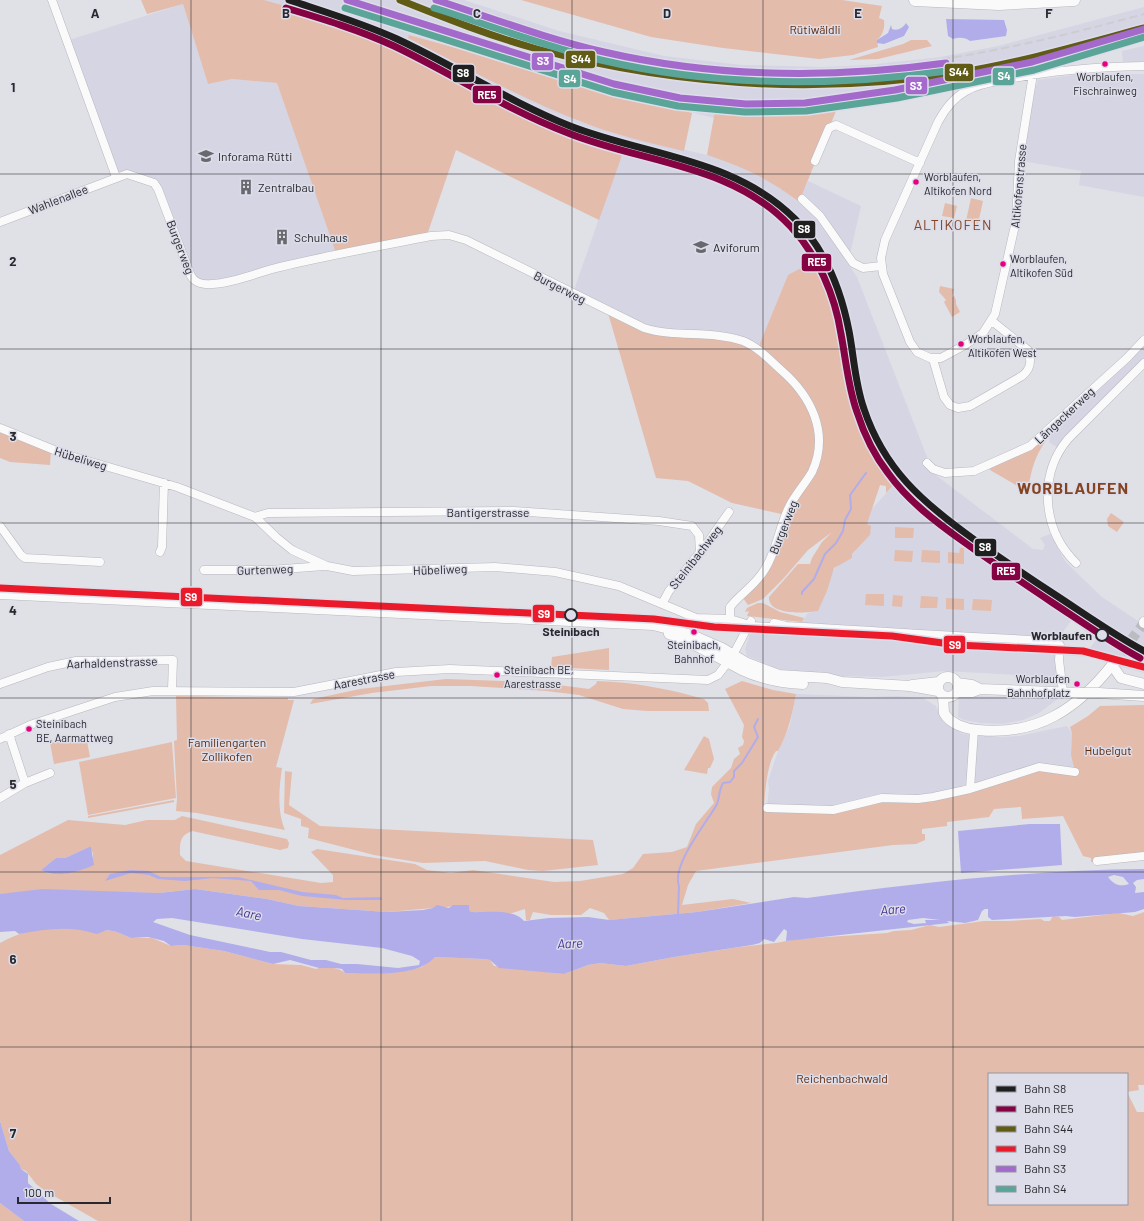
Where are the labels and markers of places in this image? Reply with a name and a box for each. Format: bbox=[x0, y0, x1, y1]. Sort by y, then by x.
marker: Worblaufen, Fischrainweg bbox=[1100, 59, 1110, 69]
place label: Worblaufen, Fischrainweg bbox=[1073, 70, 1137, 97]
school or university icon: Inforama Rütti bbox=[197, 147, 215, 165]
place label: Inforama Rütti bbox=[218, 149, 292, 163]
place label: Worblaufen, Altikofen Nord bbox=[924, 170, 992, 197]
marker: Worblaufen, Altikofen Nord bbox=[911, 177, 921, 187]
building icon: Zentralbau bbox=[237, 178, 255, 196]
place label: Zentralbau bbox=[258, 180, 314, 194]
building icon: Schulhaus bbox=[273, 228, 291, 246]
place label: Schulhaus bbox=[294, 230, 348, 244]
school or university icon: Aviforum bbox=[692, 238, 710, 256]
place label: Aviforum bbox=[713, 240, 760, 254]
place label: Worblaufen, Altikofen Süd bbox=[1010, 252, 1073, 279]
marker: Worblaufen, Altikofen Süd bbox=[998, 259, 1008, 269]
place label: Worblaufen, Altikofen West bbox=[968, 332, 1037, 359]
marker: Worblaufen, Altikofen West bbox=[956, 339, 966, 349]
marker: Steinibach bbox=[564, 608, 578, 622]
place label: Steinibach bbox=[543, 624, 600, 638]
marker: Steinibach, Bahnhof bbox=[689, 627, 699, 637]
place label: Worblaufen bbox=[1031, 628, 1092, 642]
marker: Worblaufen bbox=[1095, 628, 1109, 642]
place label: Steinibach, Bahnhof bbox=[667, 638, 721, 665]
place label: Steinibach BE, Aarestrasse bbox=[504, 663, 574, 690]
marker: Steinibach BE, Aarestrasse bbox=[492, 670, 502, 680]
place label: Worblaufen Bahnhofplatz bbox=[1007, 672, 1070, 699]
marker: Worblaufen Bahnhofplatz bbox=[1072, 679, 1082, 689]
place label: Steinibach BE, Aarmattweg bbox=[36, 717, 113, 744]
marker: Steinibach BE, Aarmattweg bbox=[24, 724, 34, 734]

